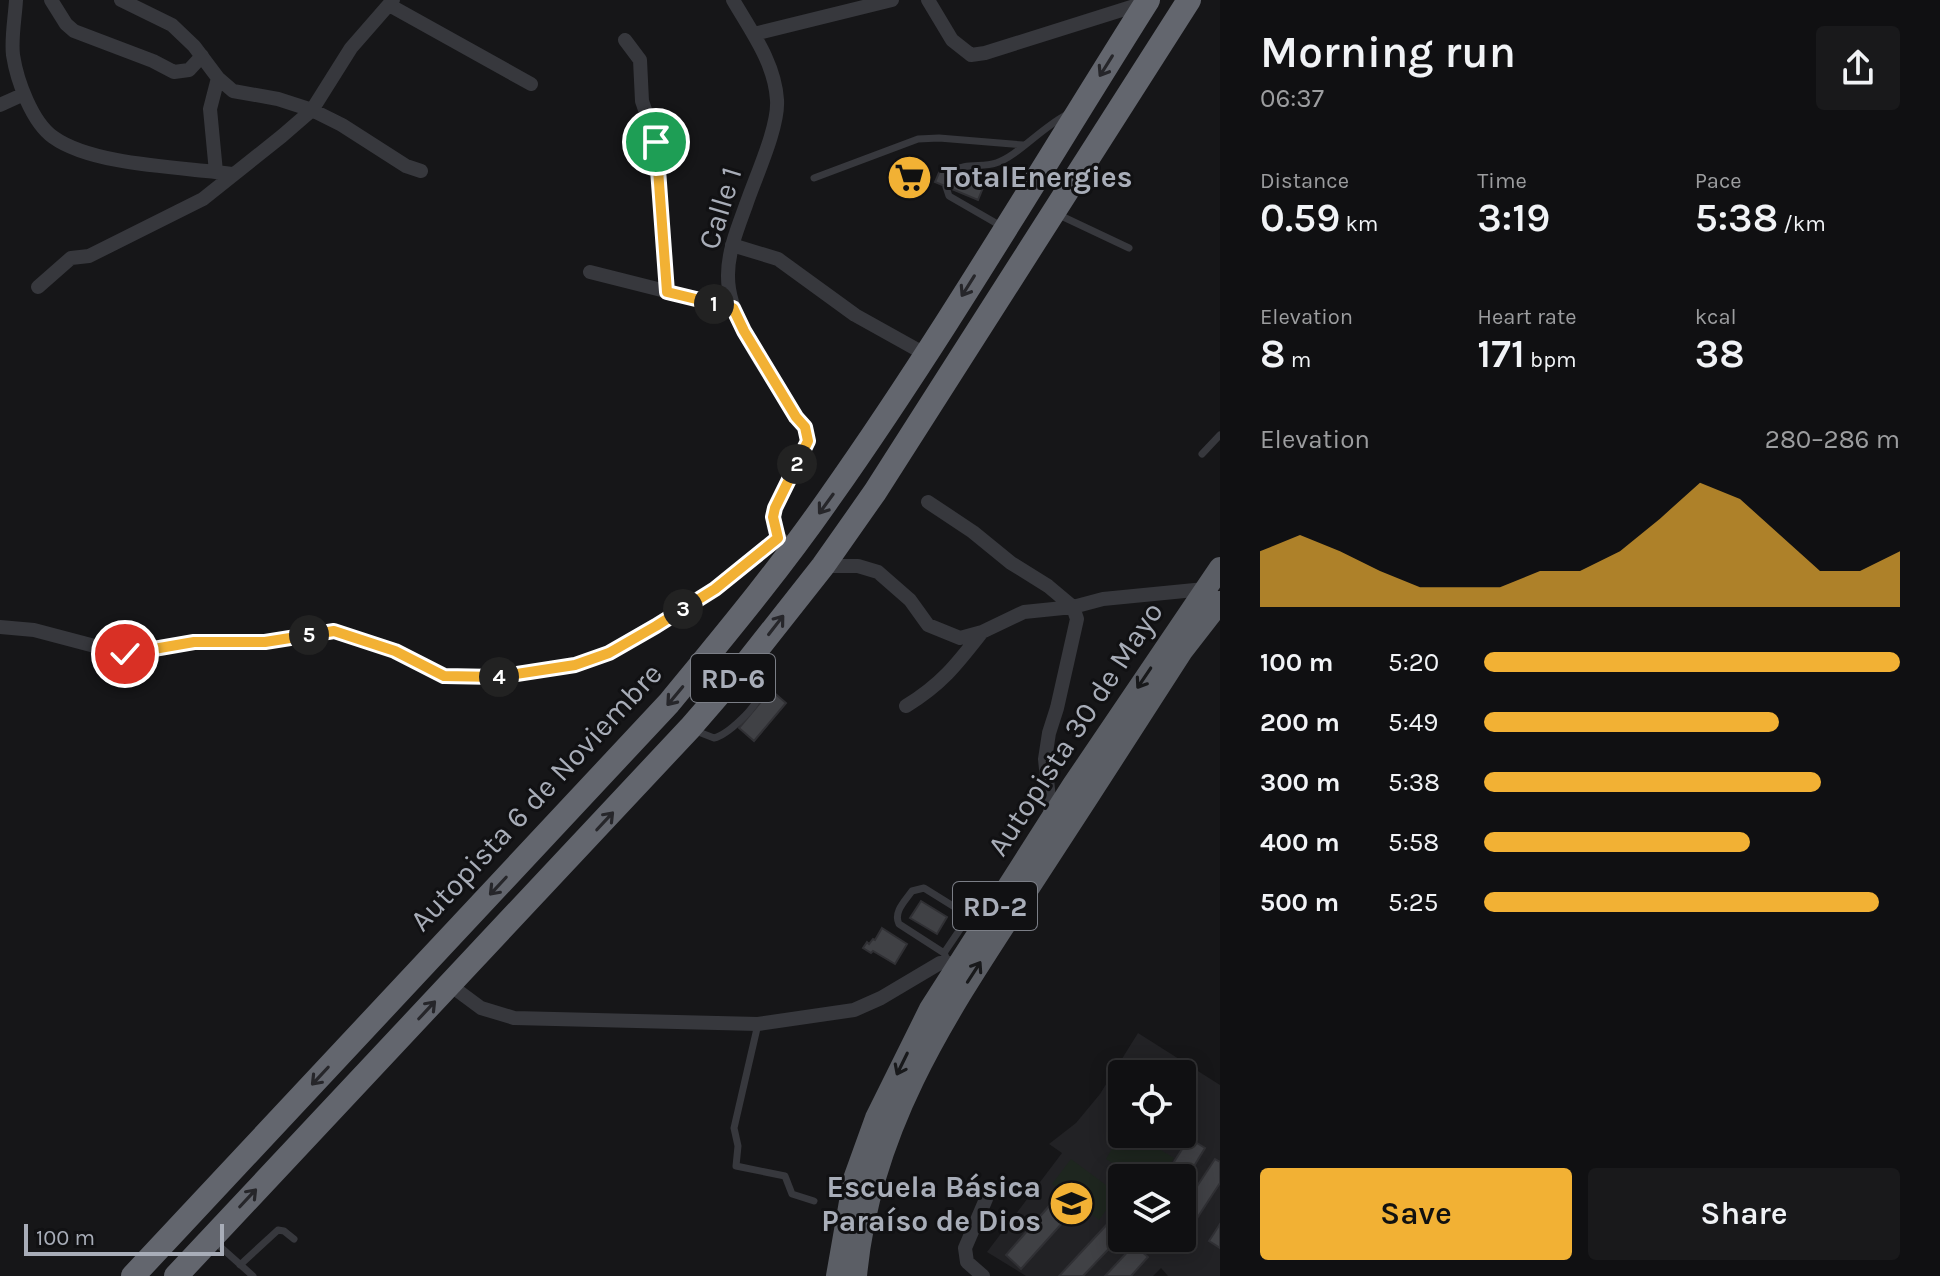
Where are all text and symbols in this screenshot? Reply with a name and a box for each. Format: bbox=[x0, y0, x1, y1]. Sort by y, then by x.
button: share bbox=[1816, 26, 1900, 110]
text: Morning run bbox=[1260, 27, 1516, 78]
one-way arrow bbox=[1098, 54, 1114, 77]
text: 06:37 bbox=[1260, 83, 1324, 114]
pin bbox=[622, 108, 690, 176]
icon: arrive bbox=[634, 120, 678, 164]
supermarket icon: TotalEnergies bbox=[886, 153, 934, 201]
place label: TotalEnergies bbox=[941, 159, 1132, 195]
street label: Calle 1 bbox=[690, 162, 750, 254]
text: Distance bbox=[1260, 168, 1349, 194]
text: Time bbox=[1477, 168, 1527, 194]
text: Pace bbox=[1695, 168, 1742, 194]
text: 0.59 bbox=[1260, 194, 1340, 241]
text: 3:19 bbox=[1477, 194, 1550, 241]
text: 5:38 bbox=[1695, 194, 1778, 241]
text: km bbox=[1340, 211, 1378, 237]
text: /km bbox=[1778, 211, 1826, 237]
one-way arrow bbox=[959, 274, 975, 297]
pin: 1 bbox=[694, 284, 734, 324]
text: 1 bbox=[710, 291, 718, 317]
text: Elevation bbox=[1260, 304, 1353, 330]
text: Heart rate bbox=[1477, 304, 1577, 330]
text: kcal bbox=[1695, 304, 1737, 330]
text: 8 bbox=[1260, 330, 1286, 377]
text: 171 bbox=[1477, 330, 1525, 377]
text: 38 bbox=[1695, 330, 1745, 377]
text: m bbox=[1286, 347, 1311, 373]
text: bpm bbox=[1525, 347, 1577, 373]
text: Elevation bbox=[1260, 424, 1370, 455]
text: 280–286 m bbox=[1765, 424, 1900, 455]
pin: 2 bbox=[777, 444, 817, 484]
text: 2 bbox=[790, 451, 804, 477]
one-way arrow bbox=[817, 492, 834, 514]
pin: 3 bbox=[663, 589, 703, 629]
street label: Autopista 30 de Mayo bbox=[979, 595, 1171, 863]
text: 3 bbox=[676, 596, 690, 622]
pin: 5 bbox=[289, 615, 329, 655]
one-way arrow bbox=[768, 615, 785, 636]
pin bbox=[91, 620, 159, 688]
text: 5 bbox=[303, 622, 315, 648]
icon: check bbox=[103, 632, 147, 676]
text: 100 m bbox=[1260, 647, 1333, 678]
text: 5:20 bbox=[1388, 647, 1439, 678]
road number: RD-6 bbox=[691, 654, 775, 702]
street label: Autopista 6 de Noviembre bbox=[402, 656, 670, 938]
pin: 4 bbox=[479, 657, 519, 697]
text: 4 bbox=[492, 664, 506, 690]
one-way arrow bbox=[1136, 667, 1152, 689]
one-way arrow bbox=[666, 685, 684, 705]
text: 200 m bbox=[1260, 707, 1340, 738]
text: 5:49 bbox=[1388, 707, 1438, 738]
text: 300 m bbox=[1260, 767, 1340, 798]
text: 5:38 bbox=[1388, 767, 1440, 798]
one-way arrow bbox=[596, 811, 615, 831]
text: 400 m bbox=[1260, 827, 1340, 858]
text: 5:58 bbox=[1388, 827, 1439, 858]
one-way arrow bbox=[489, 876, 508, 896]
road number: RD-2 bbox=[953, 882, 1037, 930]
text: 500 m bbox=[1260, 887, 1339, 918]
text: 5:25 bbox=[1388, 887, 1438, 918]
one-way arrow bbox=[966, 961, 982, 984]
one-way arrow bbox=[417, 1000, 436, 1020]
one-way arrow bbox=[893, 1052, 909, 1076]
map controls bbox=[1108, 1060, 1196, 1252]
button: locate bbox=[1108, 1060, 1196, 1148]
one-way arrow bbox=[311, 1065, 329, 1085]
button: layers bbox=[1108, 1164, 1196, 1252]
button: Save bbox=[1260, 1168, 1572, 1260]
button: Share bbox=[1588, 1168, 1900, 1260]
place label: Escuela Básica Paraíso de Dios bbox=[821, 1169, 1041, 1239]
school or university icon: Escuela Básica Paraíso de Dios bbox=[1048, 1180, 1096, 1228]
one-way arrow bbox=[238, 1189, 256, 1209]
scale bar bbox=[24, 1220, 224, 1256]
text: 100 m bbox=[36, 1225, 95, 1251]

